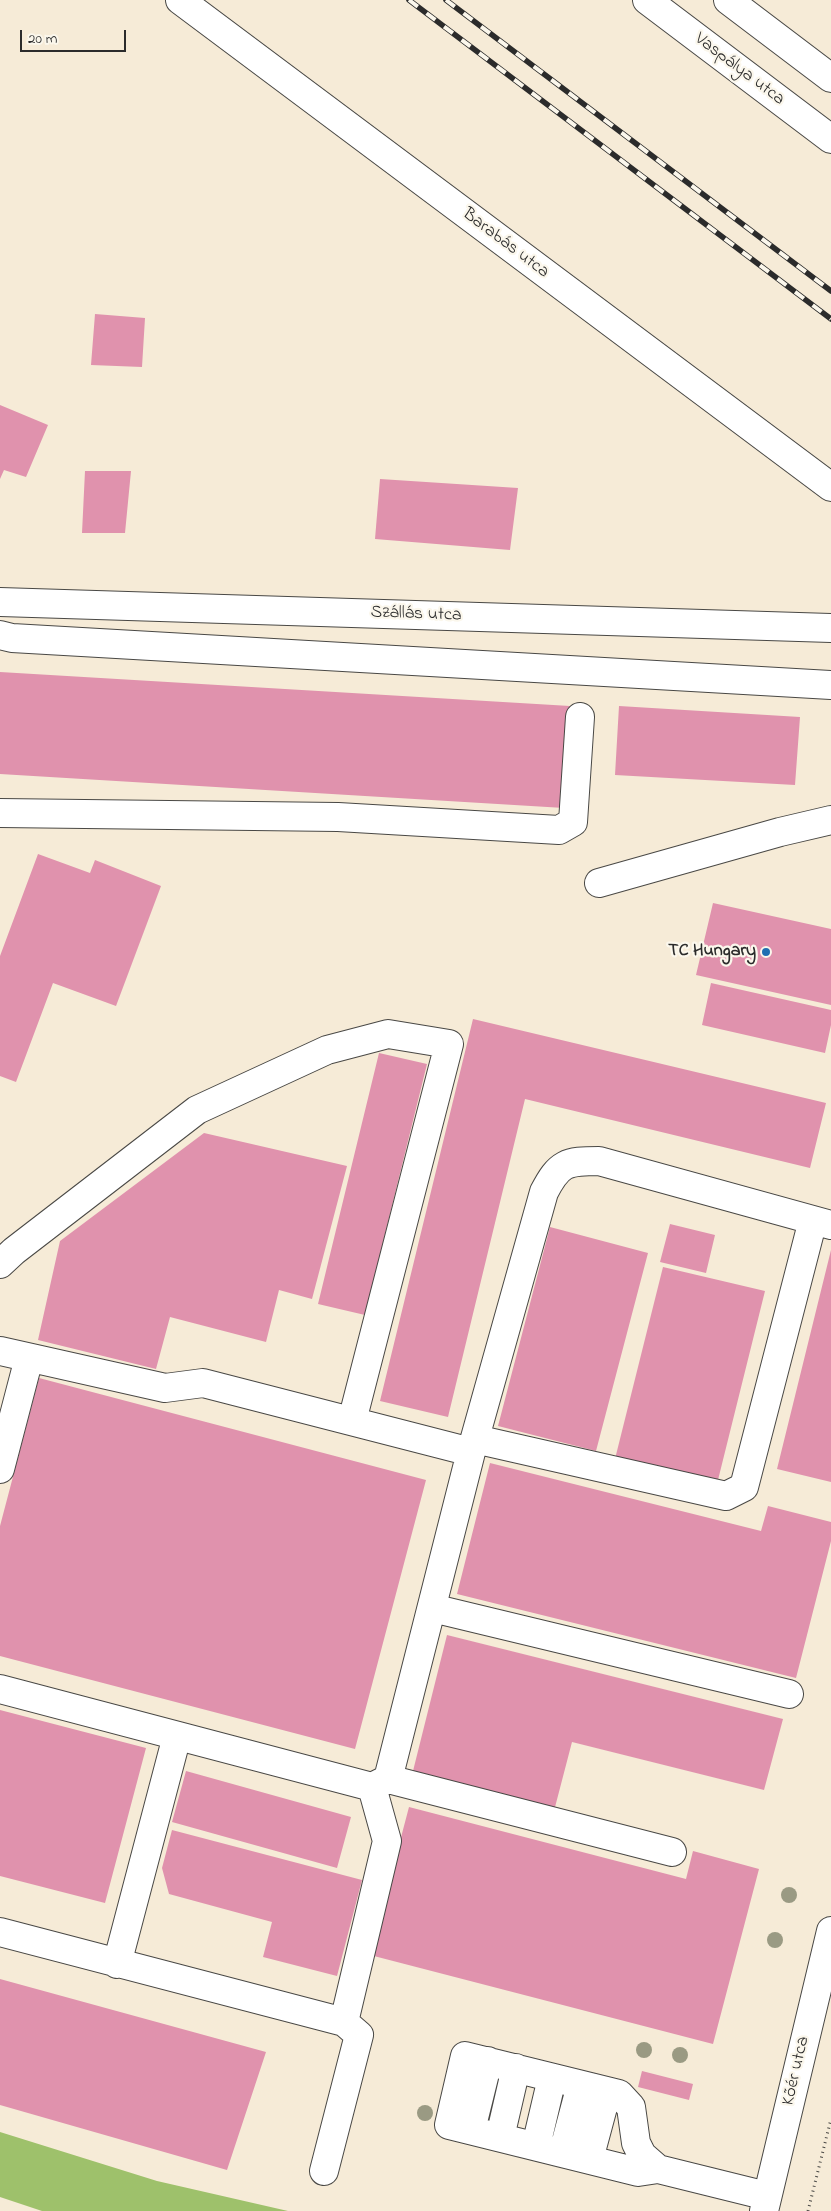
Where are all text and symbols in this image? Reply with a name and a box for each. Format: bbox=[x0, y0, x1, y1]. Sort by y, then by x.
scale bar bbox=[22, 20, 129, 52]
text: 20 m bbox=[28, 28, 57, 50]
street label: Vaspálya utca bbox=[690, 29, 788, 111]
street label: Barabás utca bbox=[457, 204, 553, 284]
street label: Szállás utca bbox=[370, 603, 462, 627]
place label: TC Hungary bbox=[668, 941, 756, 963]
marker: TC Hungary bbox=[760, 946, 772, 958]
street label: Kőér utca bbox=[779, 2034, 815, 2108]

